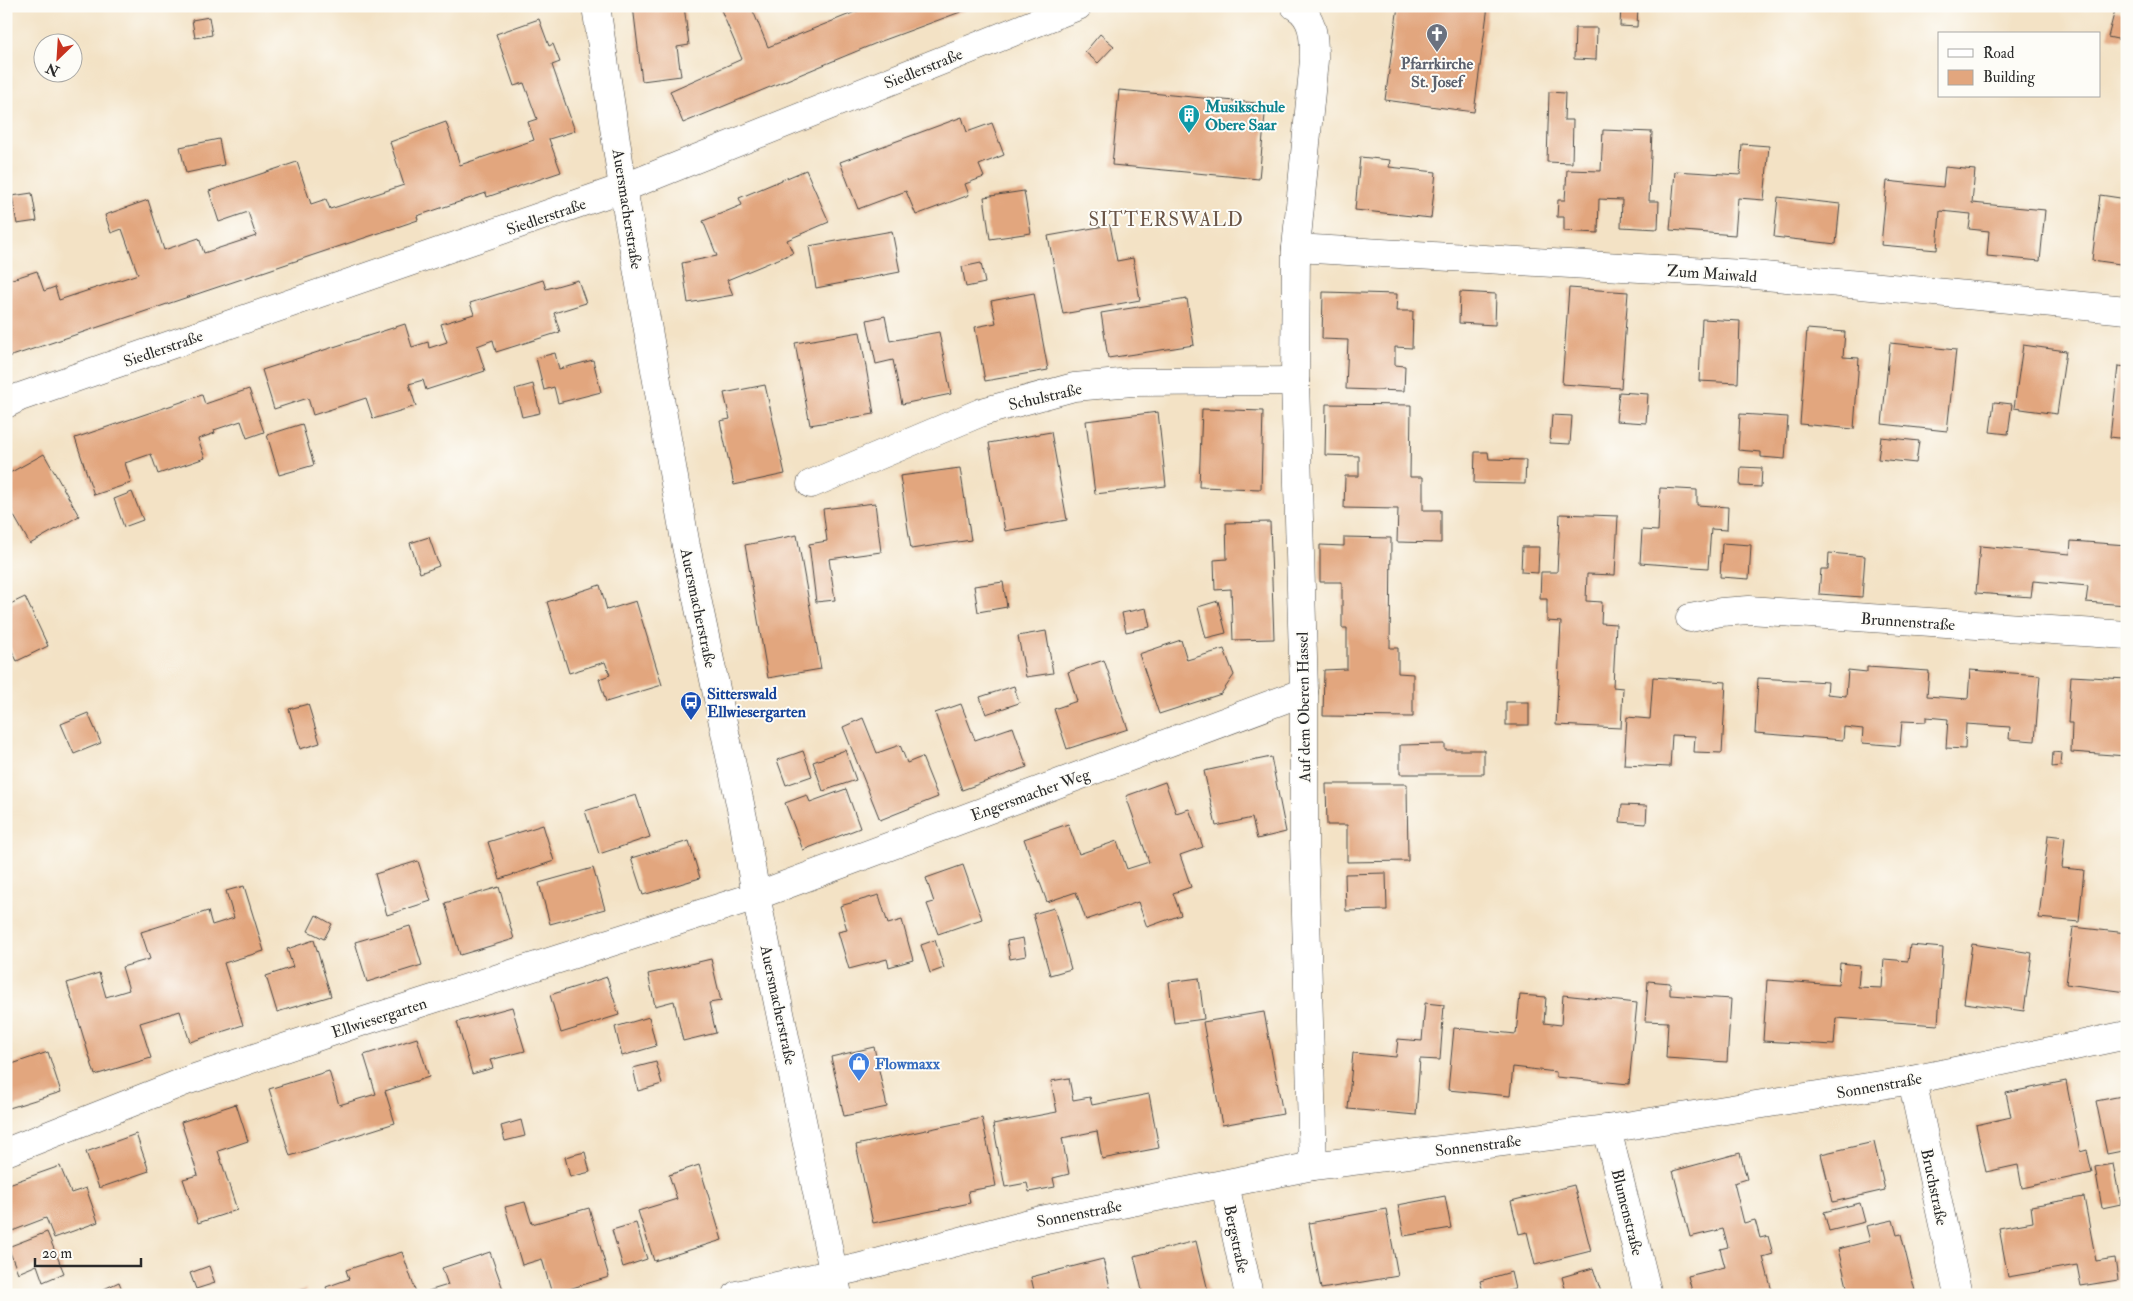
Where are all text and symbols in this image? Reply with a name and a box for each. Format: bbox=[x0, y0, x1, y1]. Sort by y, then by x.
church icon: Pfarrkirche St. Josef bbox=[1425, 22, 1449, 53]
north arrow bbox=[32, 32, 82, 82]
legend bbox=[1938, 32, 2100, 98]
street label: Siedlerstraße bbox=[881, 44, 966, 94]
text: Road bbox=[1983, 44, 2015, 63]
place label: Pfarrkirche St. Josef bbox=[1401, 54, 1473, 93]
text: N bbox=[43, 59, 63, 80]
text: Building bbox=[1983, 68, 2035, 87]
place label: Musikschule Obere Saar bbox=[1204, 97, 1285, 135]
building icon: Musikschule Obere Saar bbox=[1177, 103, 1201, 134]
street label: Auersmacherstraße bbox=[607, 147, 646, 271]
street label: Siedlerstraße bbox=[504, 194, 589, 240]
district label: SITTERSWALD bbox=[1088, 208, 1244, 232]
street label: Zum Maiwald bbox=[1666, 261, 1758, 287]
street label: Siedlerstraße bbox=[121, 326, 206, 372]
street label: Schulstraße bbox=[1007, 379, 1084, 415]
street label: Auersmacherstraße bbox=[675, 546, 721, 670]
street label: Brunnenstraße bbox=[1860, 609, 1956, 635]
street label: Auf dem Oberen Hassel bbox=[1293, 632, 1315, 783]
place label: Sitterswald Ellwiesergarten bbox=[707, 684, 807, 723]
bus stop icon: Sitterswald Ellwiesergarten bbox=[679, 690, 703, 721]
street label: Engersmacher Weg bbox=[968, 764, 1094, 826]
street label: Auersmacherstraße bbox=[755, 943, 801, 1067]
street label: Ellwiesergarten bbox=[329, 993, 429, 1043]
shop icon: Flowmaxx bbox=[847, 1051, 871, 1082]
place label: Flowmaxx bbox=[875, 1054, 941, 1074]
street label: Sonnenstraße bbox=[1835, 1069, 1924, 1103]
street label: Sonnenstraße bbox=[1434, 1131, 1523, 1161]
street label: Bruchstraße bbox=[1916, 1147, 1952, 1228]
street label: Blumenstraße bbox=[1607, 1167, 1648, 1258]
street label: Sonnenstraße bbox=[1035, 1196, 1124, 1232]
street label: Bergstraße bbox=[1219, 1203, 1253, 1276]
scale bar bbox=[35, 1236, 141, 1268]
text: 20 m bbox=[42, 1244, 72, 1263]

